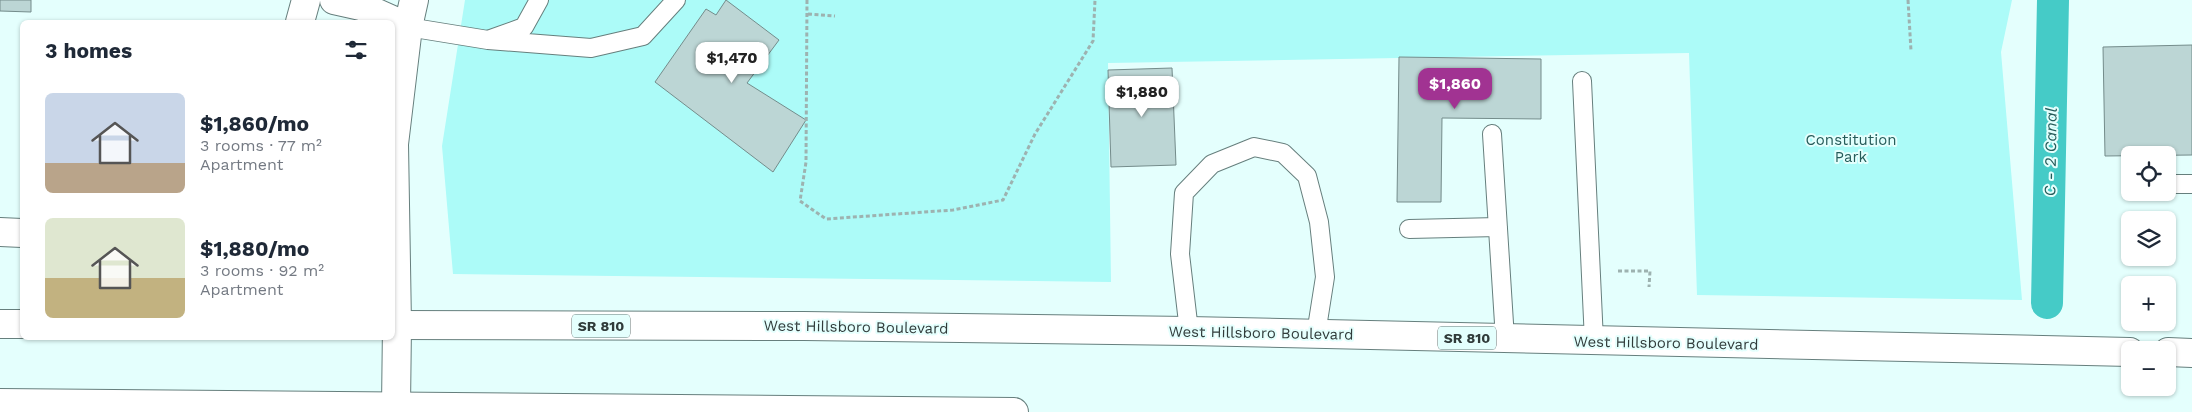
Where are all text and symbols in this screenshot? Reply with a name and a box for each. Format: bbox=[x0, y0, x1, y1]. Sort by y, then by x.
icon: filters bbox=[342, 36, 370, 64]
text: 3 homes bbox=[45, 38, 132, 63]
pin: $1,470 bbox=[691, 42, 773, 84]
text: $1,470 bbox=[707, 48, 757, 67]
pin: $1,860 bbox=[1414, 68, 1496, 110]
text: $1,860 bbox=[1429, 74, 1481, 93]
pin: $1,880 bbox=[1101, 76, 1183, 118]
text: $1,880 bbox=[1116, 82, 1168, 101]
water label: C - 2 Canal bbox=[2040, 107, 2061, 197]
text: $1,860/mo bbox=[200, 111, 309, 136]
icon: home bbox=[85, 113, 145, 173]
park label: Constitution Park bbox=[1806, 131, 1896, 166]
text: 3 rooms · 77 m² bbox=[200, 136, 322, 155]
map controls bbox=[2121, 146, 2176, 396]
button: locate bbox=[2121, 146, 2176, 201]
text: Apartment bbox=[200, 155, 283, 174]
button: layers bbox=[2121, 211, 2176, 266]
text: $1,880/mo bbox=[200, 236, 309, 261]
icon: home bbox=[85, 238, 145, 298]
text: 3 rooms · 92 m² bbox=[200, 261, 324, 280]
button: + bbox=[2121, 276, 2176, 331]
text: Apartment bbox=[200, 280, 283, 299]
road number: SR 810 bbox=[572, 314, 630, 338]
street label: West Hillsboro Boulevard bbox=[763, 316, 949, 338]
street label: West Hillsboro Boulevard bbox=[1168, 322, 1354, 344]
road number: SR 810 bbox=[1438, 326, 1496, 349]
street label: West Hillsboro Boulevard bbox=[1573, 332, 1759, 354]
button: − bbox=[2121, 341, 2176, 396]

